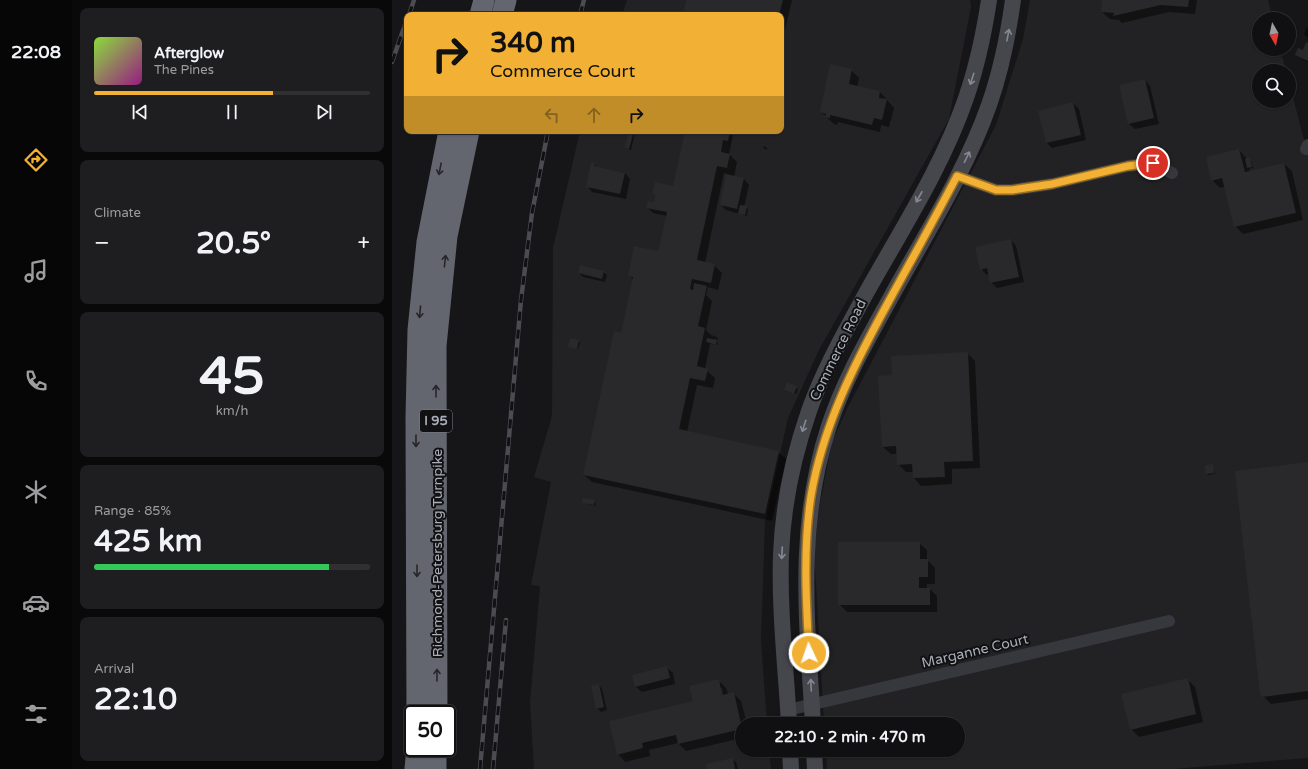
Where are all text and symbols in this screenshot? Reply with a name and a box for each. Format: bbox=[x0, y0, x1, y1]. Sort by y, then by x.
north arrow bbox=[1252, 12, 1296, 56]
map controls bbox=[1252, 12, 1296, 108]
text: 340 m bbox=[490, 26, 576, 60]
icon: right bbox=[424, 28, 476, 80]
one-way arrow bbox=[1004, 28, 1012, 41]
text: 22:08 bbox=[11, 41, 61, 63]
text: Afterglow bbox=[154, 44, 224, 62]
text: Commerce Court bbox=[490, 60, 635, 82]
text: The Pines bbox=[154, 62, 214, 78]
button: search bbox=[1252, 64, 1296, 108]
one-way arrow bbox=[968, 72, 975, 85]
icon: previous bbox=[129, 101, 151, 123]
icon: pause bbox=[221, 101, 243, 123]
icon: next bbox=[313, 101, 335, 123]
icon: left bbox=[541, 104, 563, 126]
icon: ahead bbox=[583, 104, 605, 126]
icon: right bbox=[625, 104, 647, 126]
icon: directions bbox=[22, 146, 50, 174]
pin bbox=[1136, 146, 1170, 180]
one-way arrow bbox=[964, 152, 971, 164]
icon: arrive bbox=[1142, 152, 1164, 174]
one-way arrow bbox=[436, 162, 444, 175]
one-way arrow bbox=[915, 191, 922, 203]
text: Climate bbox=[94, 205, 141, 221]
text: 20.5° bbox=[196, 225, 271, 262]
text: − bbox=[94, 230, 110, 256]
text: + bbox=[358, 230, 370, 256]
one-way arrow bbox=[441, 255, 449, 268]
icon: music bbox=[22, 257, 50, 285]
street label: Commerce Road bbox=[806, 296, 870, 404]
one-way arrow bbox=[417, 305, 424, 318]
text: 45 bbox=[199, 345, 265, 408]
icon: phone bbox=[22, 367, 50, 395]
one-way arrow bbox=[432, 385, 440, 398]
text: km/h bbox=[216, 403, 248, 419]
road number: I 95 bbox=[420, 410, 452, 432]
one-way arrow bbox=[800, 419, 807, 432]
one-way arrow bbox=[412, 434, 420, 447]
street label: Richmond-Petersburg Turnpike bbox=[429, 449, 446, 657]
icon: climate bbox=[22, 478, 50, 506]
text: Range · 85% bbox=[94, 503, 171, 519]
text: 425 km bbox=[94, 523, 202, 560]
one-way arrow bbox=[778, 546, 785, 559]
one-way arrow bbox=[413, 564, 421, 577]
icon: car bbox=[22, 589, 50, 617]
street label: Marganne Court bbox=[920, 630, 1031, 672]
position arrow bbox=[788, 632, 830, 674]
text: Arrival bbox=[94, 661, 134, 677]
one-way arrow bbox=[433, 669, 441, 682]
one-way arrow bbox=[807, 679, 814, 692]
text: 22:10 bbox=[94, 681, 177, 718]
icon: filters bbox=[22, 700, 50, 728]
speed limit sign: 50 bbox=[404, 705, 456, 757]
text: 22:10 · 2 min · 470 m bbox=[775, 728, 925, 746]

